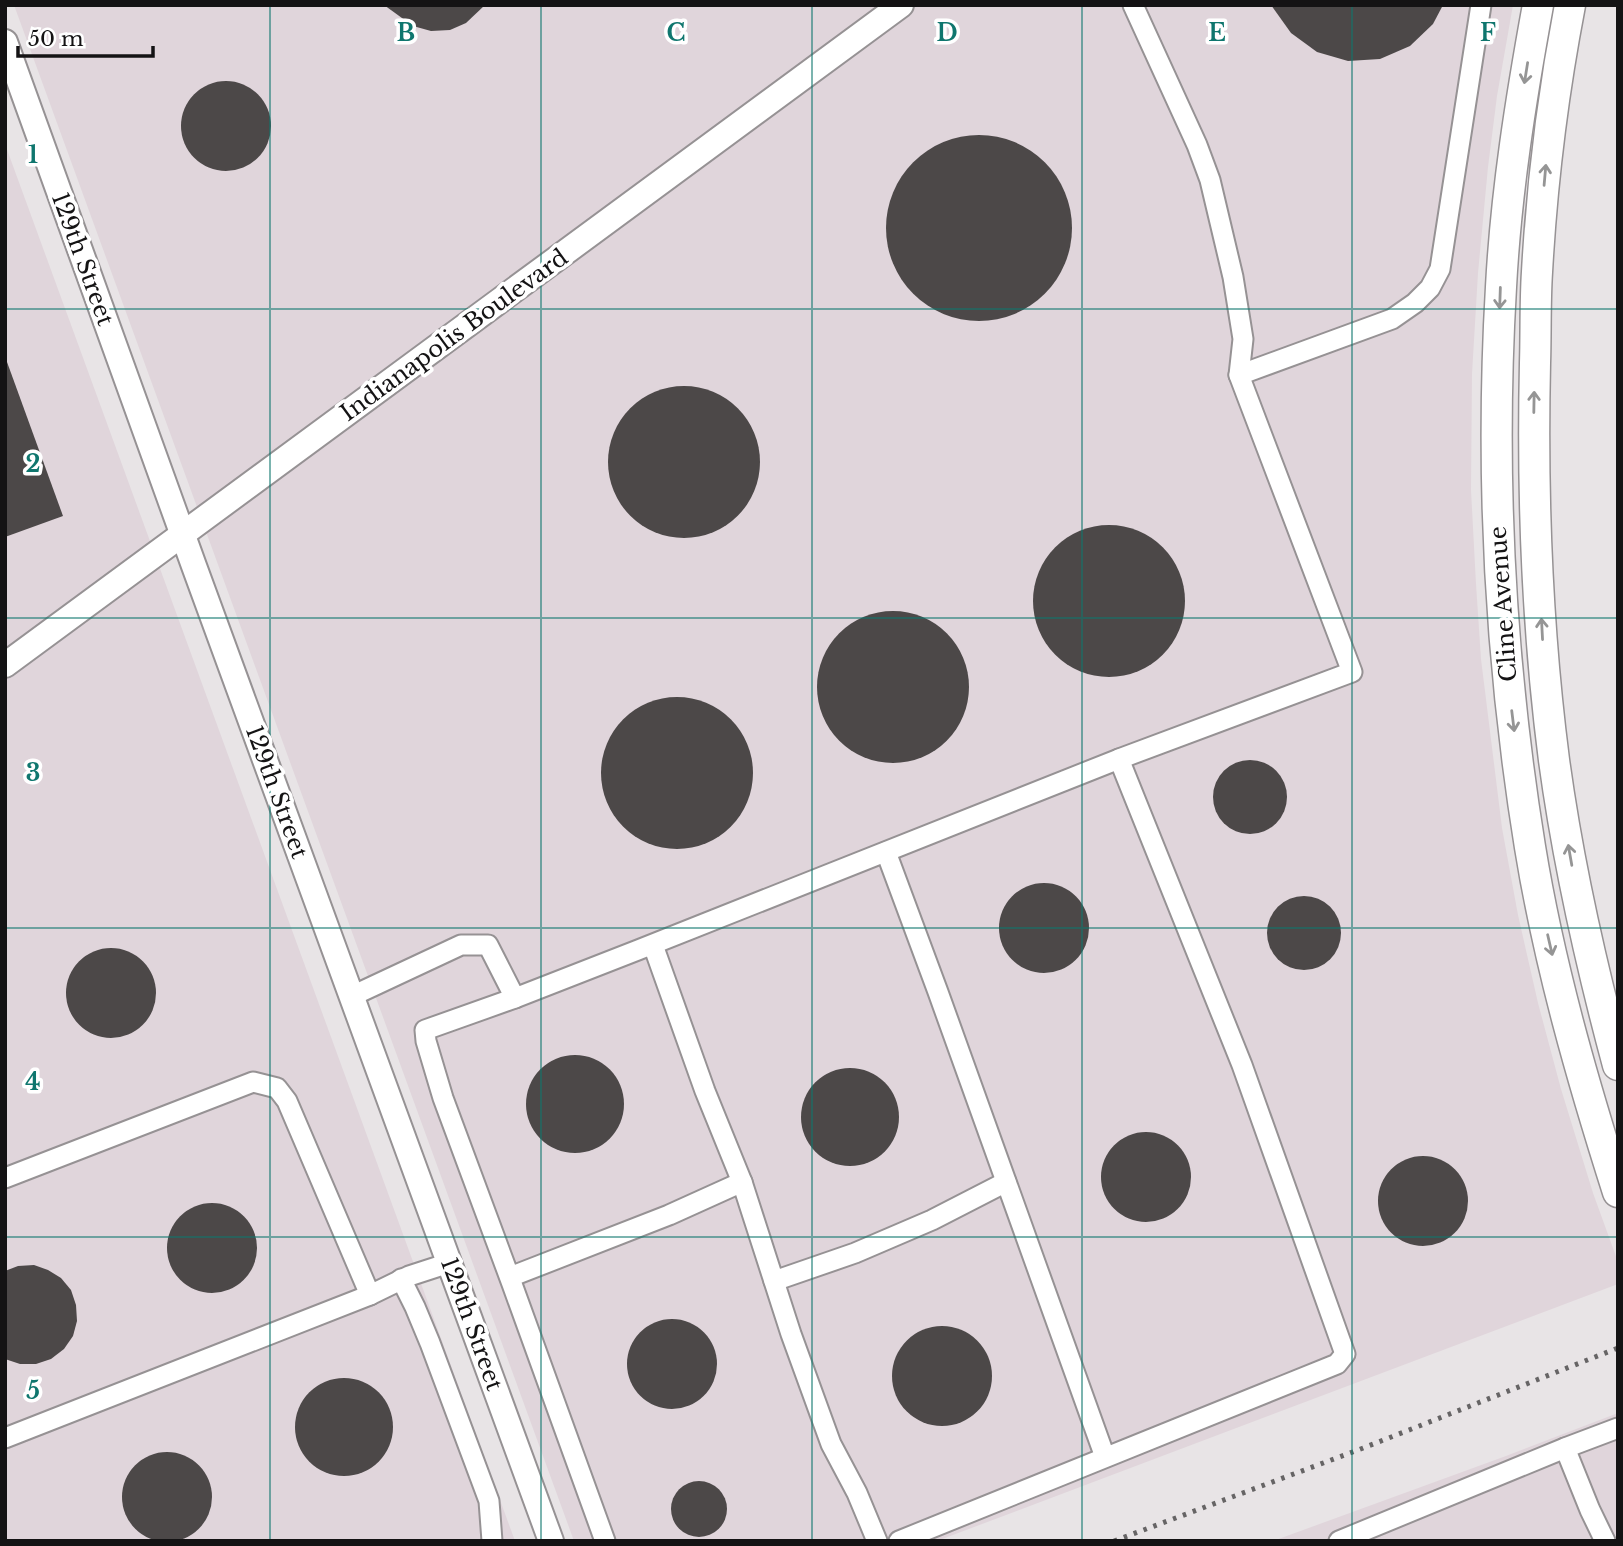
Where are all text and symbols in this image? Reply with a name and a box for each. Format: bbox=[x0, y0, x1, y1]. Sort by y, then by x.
scale bar bbox=[18, 14, 152, 58]
text: B bbox=[397, 19, 415, 47]
text: C bbox=[667, 19, 685, 47]
text: D bbox=[936, 19, 958, 47]
text: E bbox=[1208, 19, 1226, 47]
text: F bbox=[1480, 19, 1496, 47]
text: 50 m bbox=[28, 26, 84, 52]
one-way arrow bbox=[1519, 61, 1532, 83]
text: 1 bbox=[28, 141, 38, 169]
one-way arrow bbox=[1539, 164, 1552, 187]
street label: 129th Street bbox=[46, 189, 120, 330]
street label: Indianapolis Boulevard bbox=[335, 243, 573, 427]
one-way arrow bbox=[1494, 287, 1507, 310]
one-way arrow bbox=[1527, 391, 1541, 414]
text: 2 bbox=[26, 450, 40, 478]
street label: Cline Avenue bbox=[1484, 525, 1522, 683]
one-way arrow bbox=[1535, 618, 1548, 641]
one-way arrow bbox=[1506, 709, 1519, 732]
street label: 129th Street bbox=[240, 722, 314, 863]
text: 3 bbox=[26, 759, 40, 787]
one-way arrow bbox=[1563, 844, 1576, 867]
one-way arrow bbox=[1544, 933, 1558, 956]
text: 4 bbox=[25, 1068, 41, 1096]
street label: 129th Street bbox=[435, 1254, 509, 1395]
text: 5 bbox=[26, 1377, 40, 1405]

